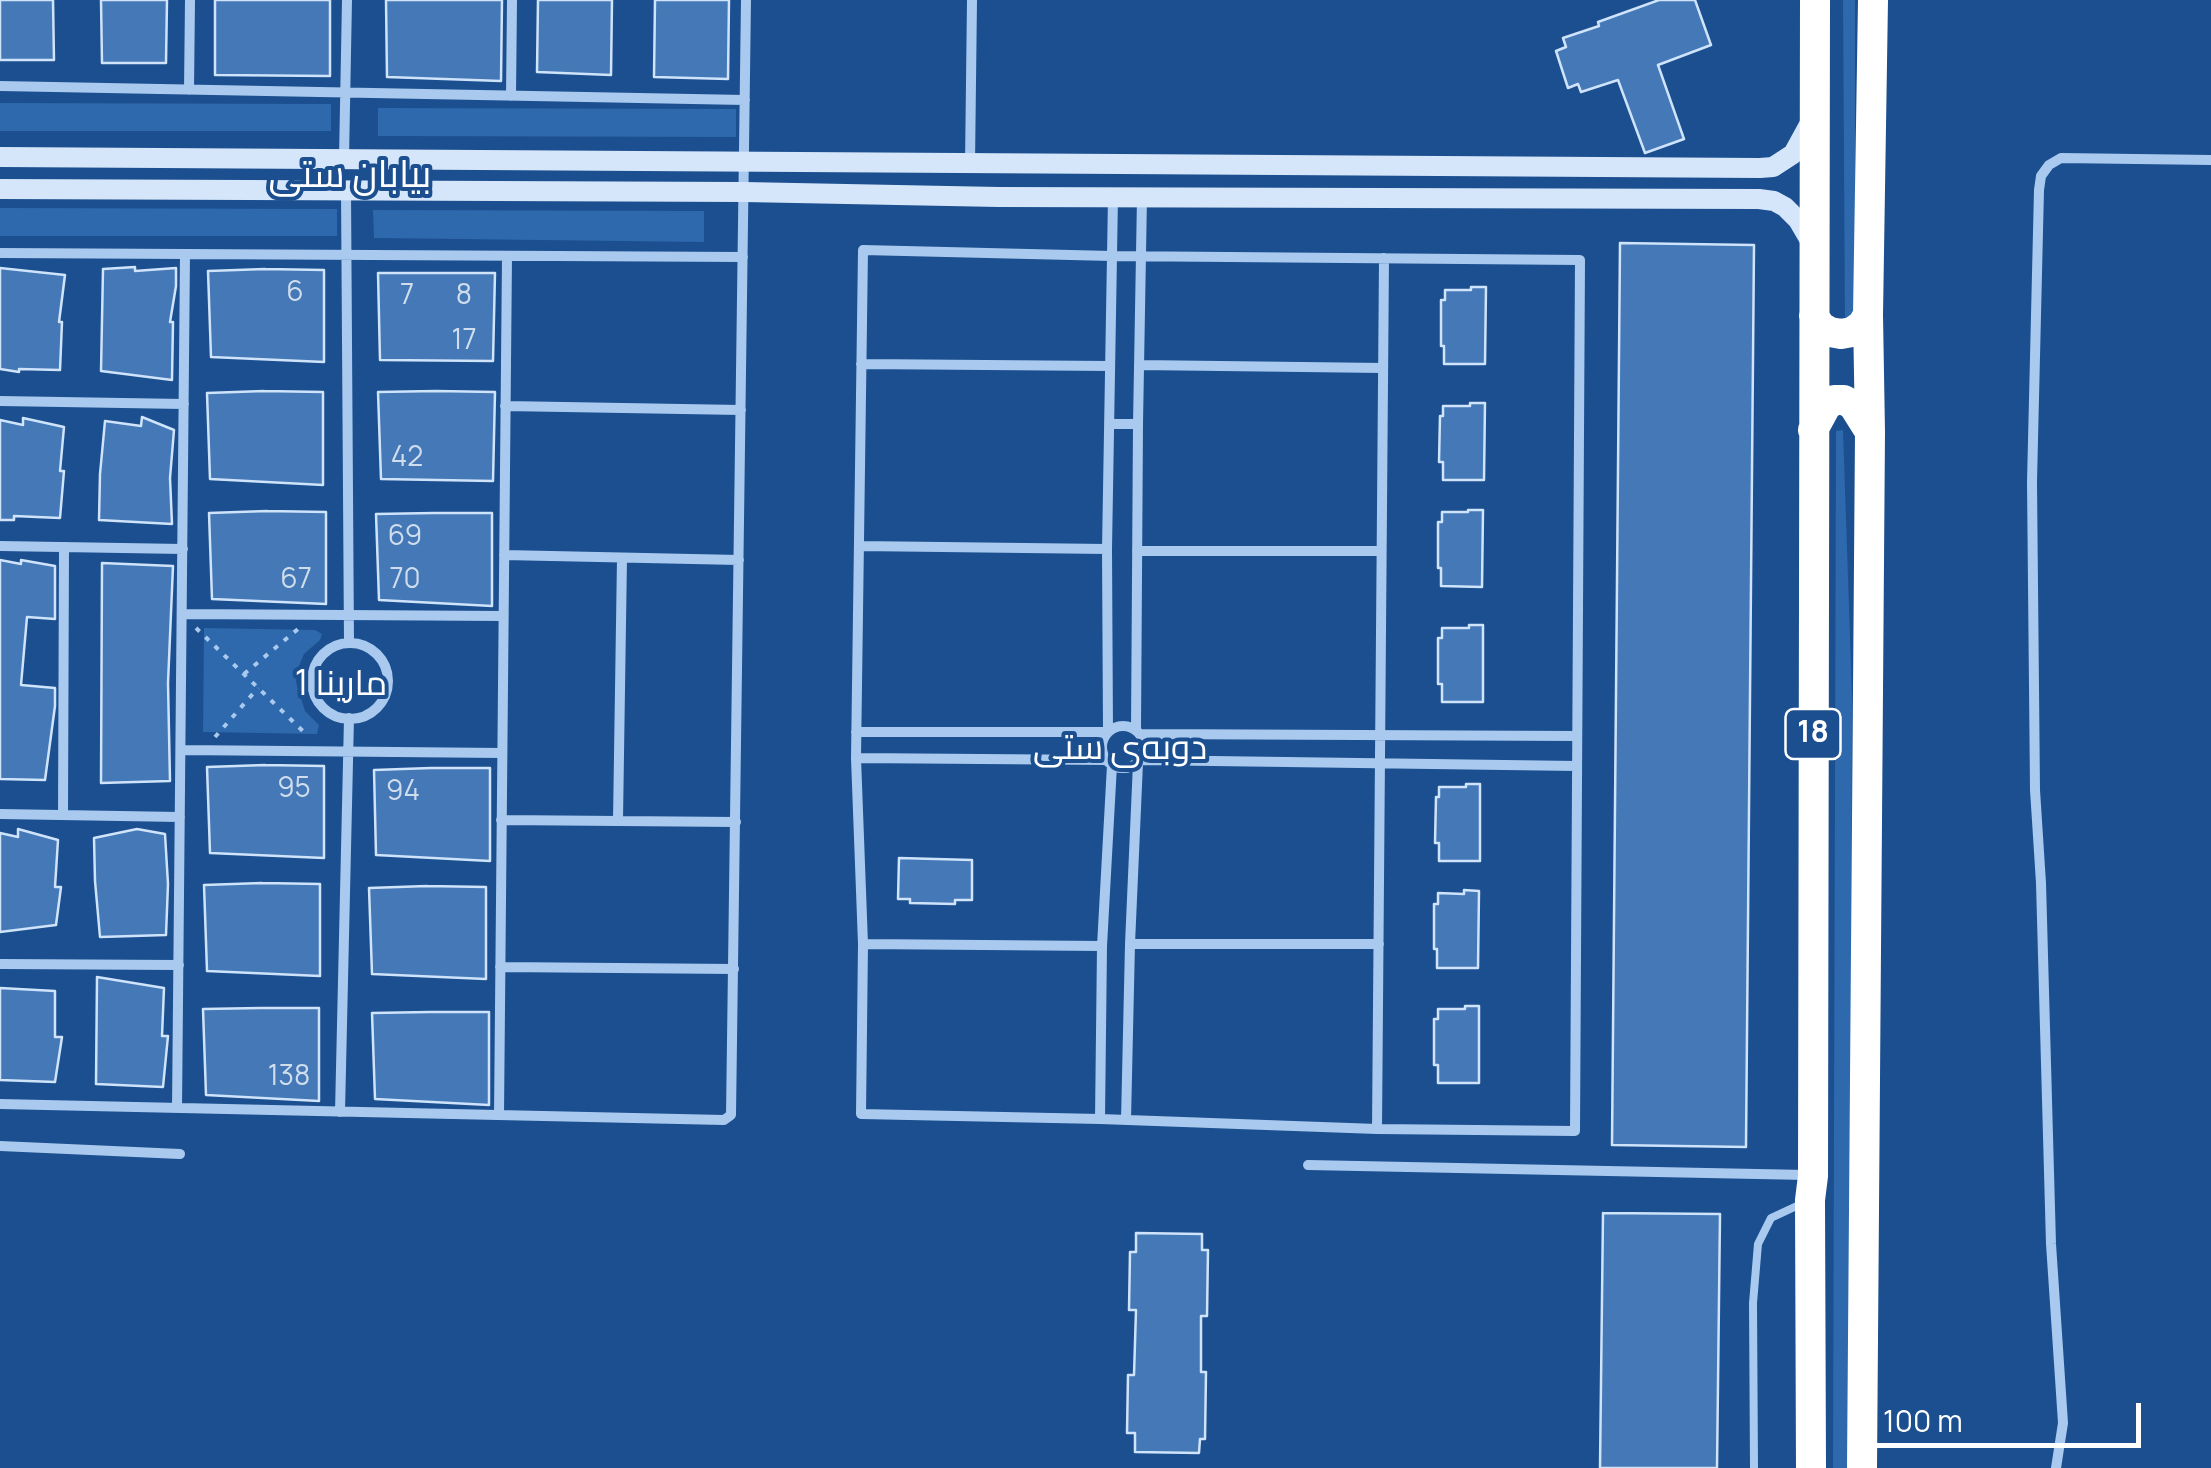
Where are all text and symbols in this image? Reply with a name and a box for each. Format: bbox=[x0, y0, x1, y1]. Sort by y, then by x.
district label: بیابان ستی bbox=[269, 153, 431, 199]
house number: 6 bbox=[286, 276, 304, 310]
house number: 7 bbox=[400, 279, 414, 313]
house number: 8 bbox=[456, 279, 472, 313]
house number: 17 bbox=[452, 324, 476, 358]
house number: 42 bbox=[391, 441, 423, 475]
house number: 69 bbox=[388, 520, 422, 554]
house number: 67 bbox=[280, 563, 312, 597]
house number: 70 bbox=[389, 563, 421, 597]
district label: مارینا 1 bbox=[295, 664, 387, 706]
road number: 18 bbox=[1786, 709, 1840, 759]
district label: دوبه‌ی ستی bbox=[1033, 728, 1207, 770]
house number: 95 bbox=[277, 772, 311, 806]
house number: 94 bbox=[386, 775, 420, 809]
house number: 138 bbox=[268, 1060, 310, 1094]
scale bar bbox=[1871, 1383, 2146, 1445]
text: 100 m bbox=[1883, 1400, 1963, 1441]

